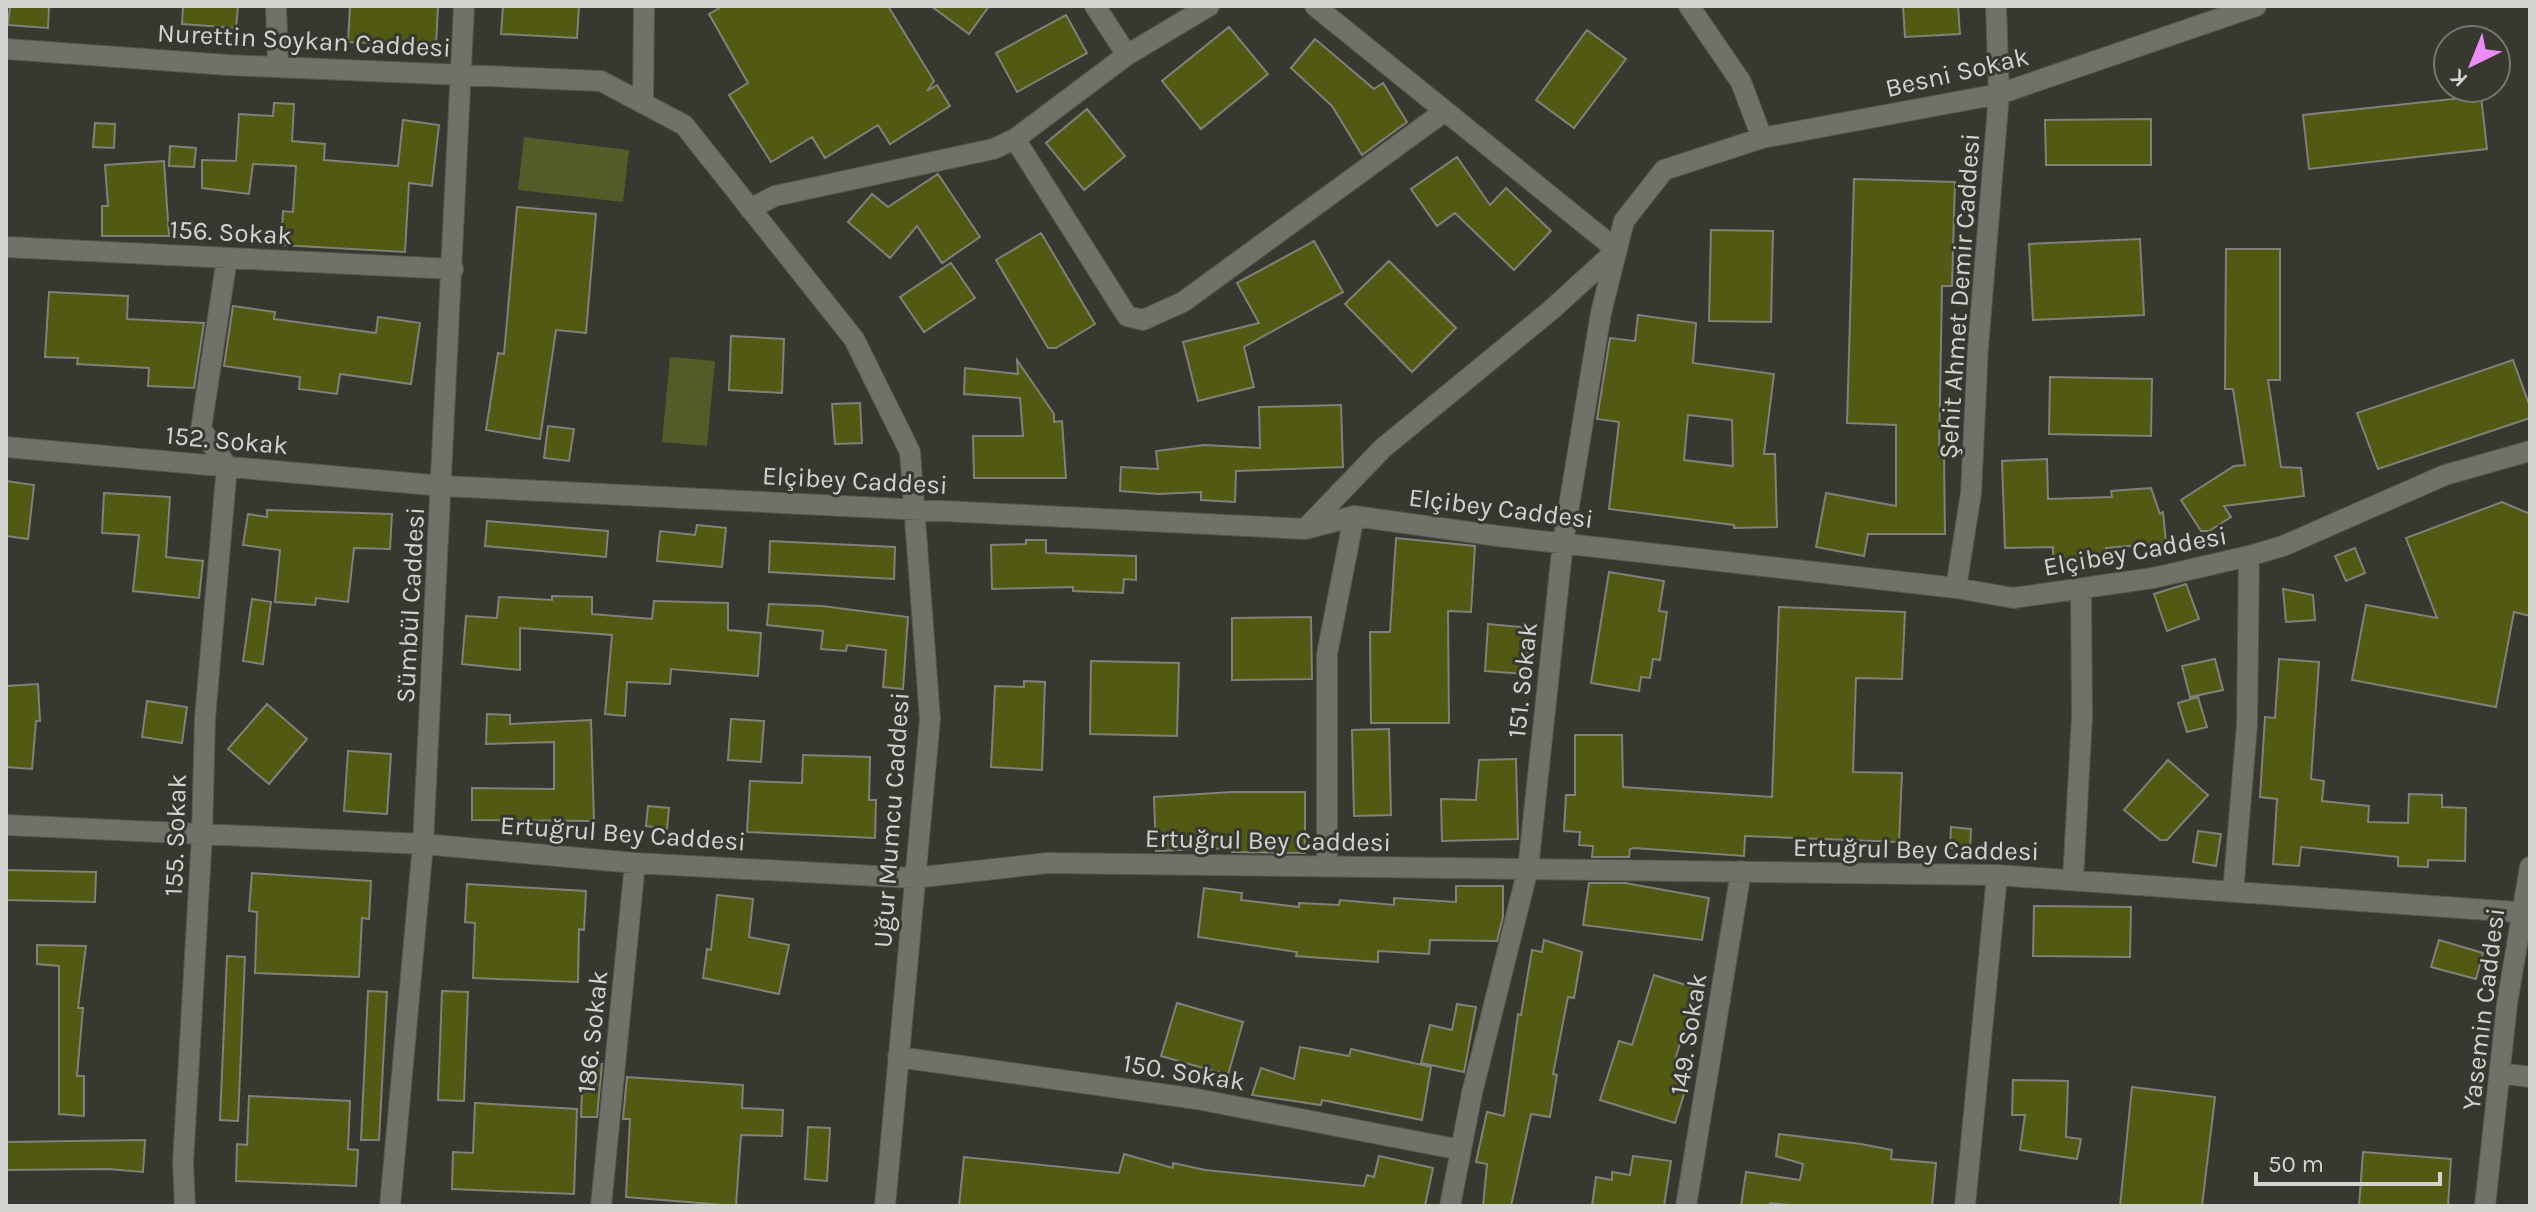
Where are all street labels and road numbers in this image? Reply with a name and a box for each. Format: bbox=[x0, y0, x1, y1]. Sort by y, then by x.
street label: Nurettin Soykan Caddesi bbox=[156, 17, 452, 64]
street label: Besni Sokak bbox=[1882, 41, 2032, 104]
street label: Şehit Ahmet Demir Caddesi bbox=[1933, 132, 1986, 460]
street label: 156. Sokak bbox=[169, 214, 293, 251]
street label: 152. Sokak bbox=[164, 420, 289, 461]
street label: Elçibey Caddesi bbox=[761, 460, 949, 501]
street label: Elçibey Caddesi bbox=[1407, 482, 1595, 535]
street label: Sümbül Caddesi bbox=[390, 506, 431, 704]
street label: Elçibey Caddesi bbox=[2041, 520, 2229, 583]
street label: 151. Sokak bbox=[1501, 621, 1544, 739]
street label: Uğur Mumcu Caddesi bbox=[867, 691, 916, 949]
street label: 155. Sokak bbox=[158, 773, 193, 897]
street label: Ertuğrul Bey Caddesi bbox=[499, 809, 747, 858]
street label: Ertuğrul Bey Caddesi bbox=[1145, 823, 1391, 858]
street label: Ertuğrul Bey Caddesi bbox=[1793, 832, 2039, 867]
street label: Yasemin Caddesi bbox=[2456, 906, 2511, 1112]
street label: 186. Sokak bbox=[571, 969, 614, 1095]
street label: 149. Sokak bbox=[1664, 971, 1713, 1097]
street label: 150. Sokak bbox=[1121, 1048, 1247, 1097]

